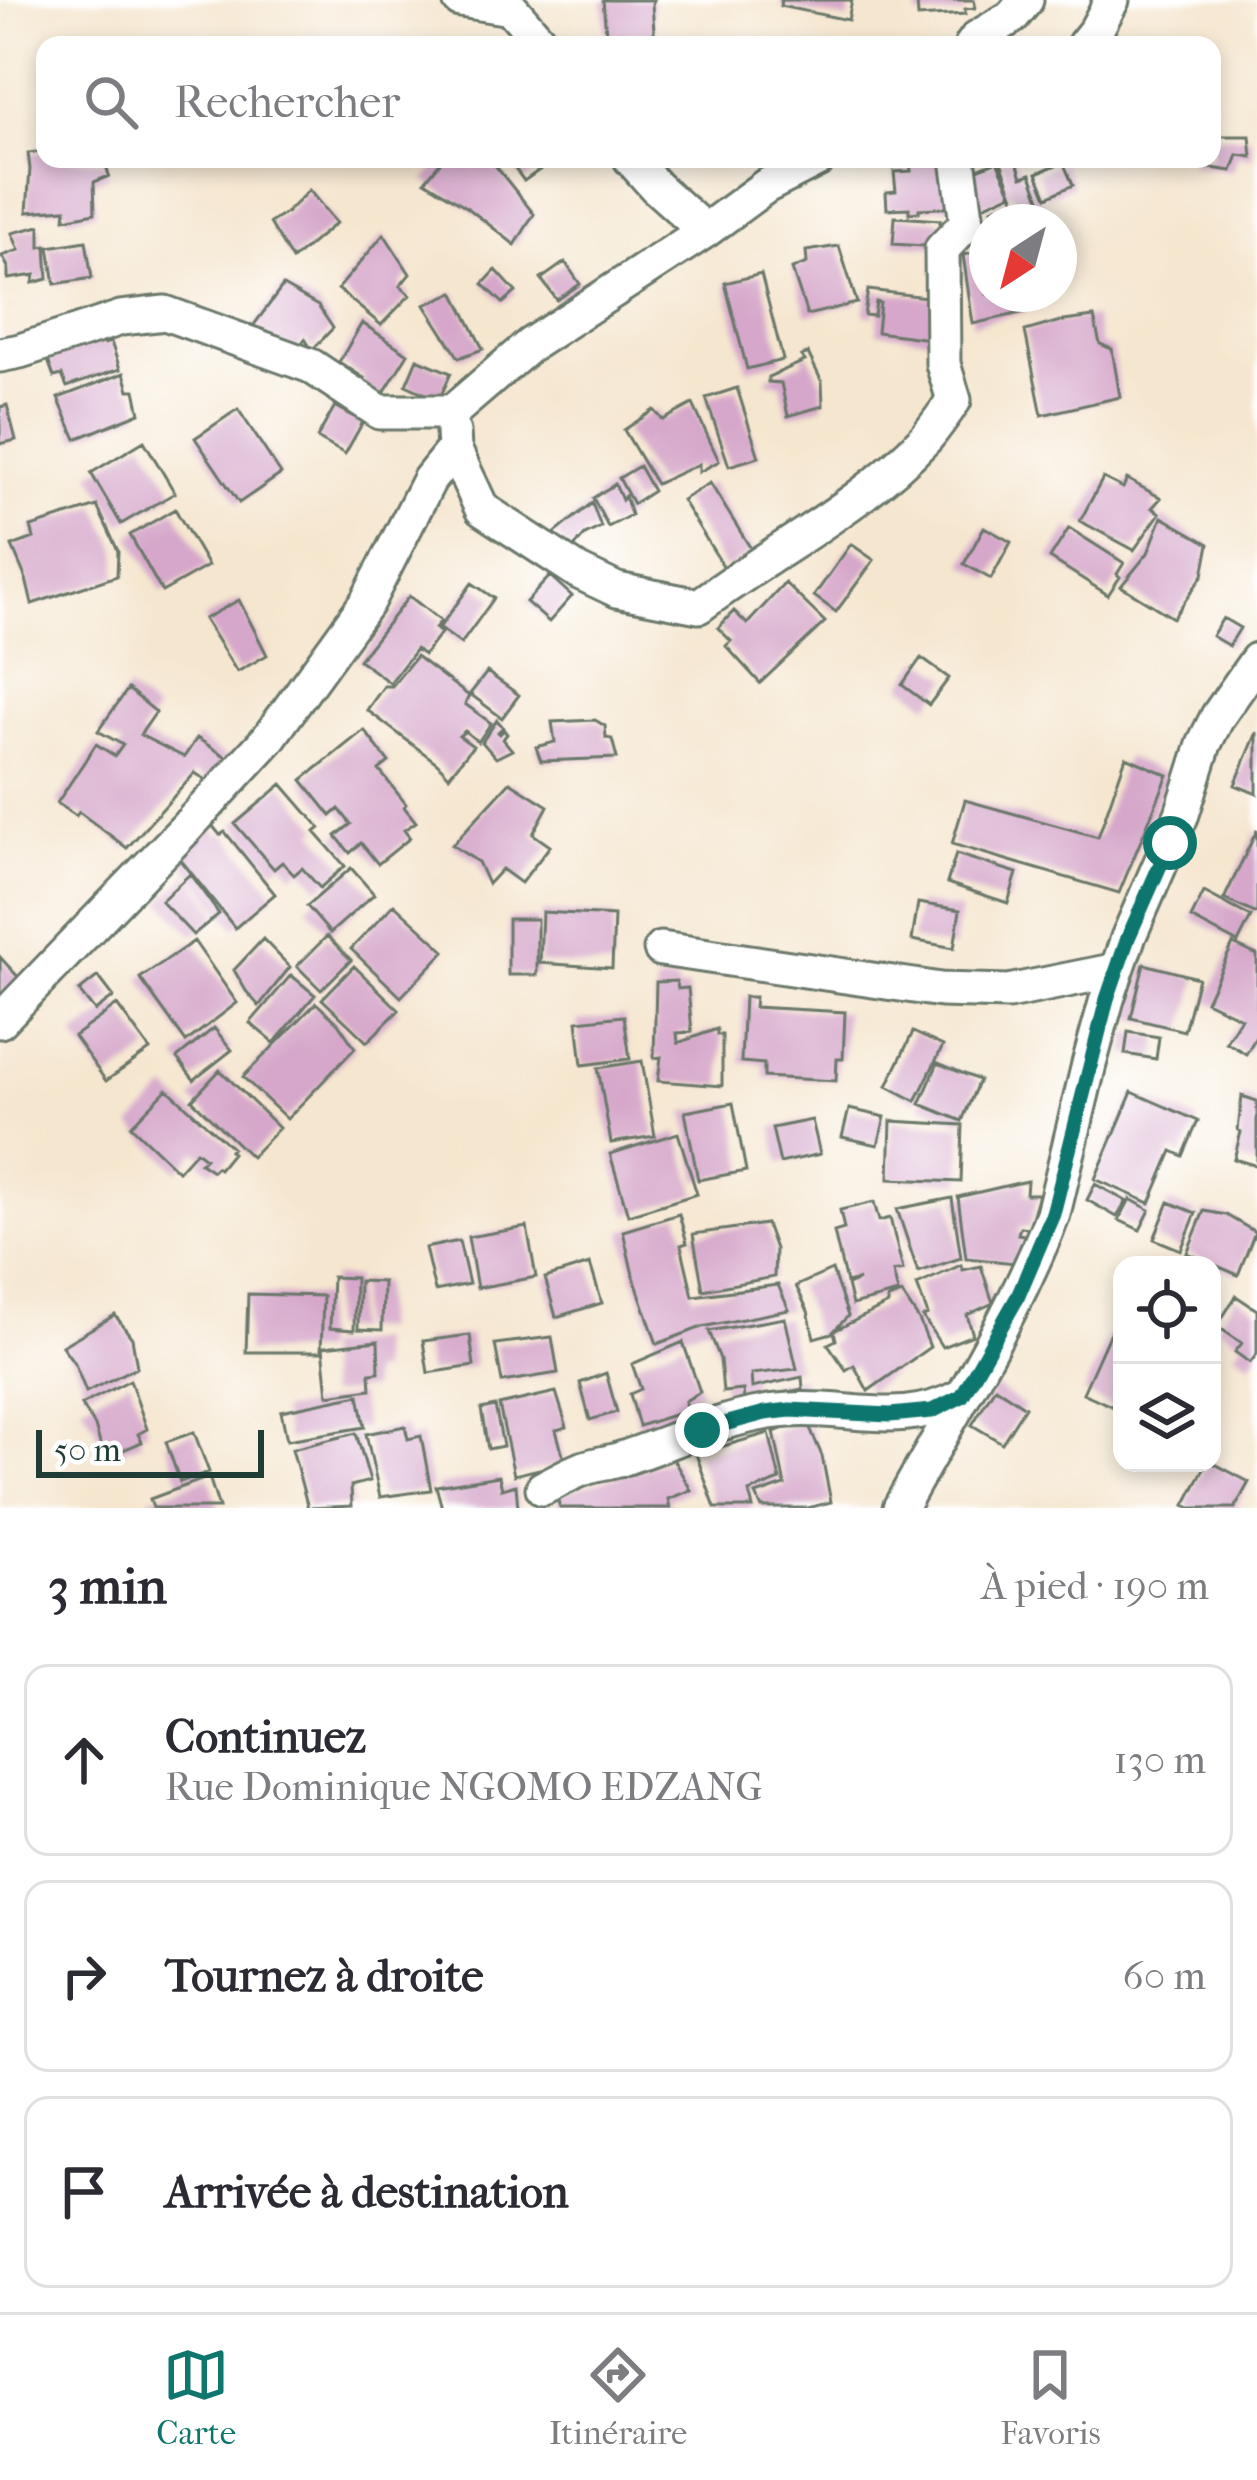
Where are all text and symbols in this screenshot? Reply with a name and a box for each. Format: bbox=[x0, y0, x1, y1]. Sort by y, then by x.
search box bbox=[36, 36, 1221, 168]
icon: search bbox=[78, 69, 144, 135]
text: Rechercher bbox=[174, 76, 400, 129]
north arrow bbox=[969, 204, 1077, 312]
route start bbox=[1143, 816, 1197, 870]
map controls bbox=[1113, 1256, 1221, 1472]
button: locate bbox=[1113, 1256, 1221, 1364]
button: layers bbox=[1113, 1364, 1221, 1472]
route end bbox=[675, 1403, 729, 1457]
scale bar bbox=[36, 1424, 264, 1477]
text: 50 m bbox=[54, 1431, 121, 1470]
text: 3 min bbox=[48, 1556, 167, 1616]
text: À pied · 190 m bbox=[981, 1563, 1209, 1609]
text: Continuez bbox=[165, 1711, 366, 1764]
icon: ahead bbox=[51, 1727, 117, 1793]
text: 130 m bbox=[1114, 1737, 1206, 1783]
text: Rue Dominique NGOMO EDZANG bbox=[165, 1764, 763, 1810]
icon: right bbox=[51, 1943, 117, 2009]
text: Tournez à droite bbox=[165, 1950, 484, 2003]
text: 60 m bbox=[1123, 1953, 1206, 1999]
icon: arrive bbox=[51, 2159, 117, 2225]
text: Arrivée à destination bbox=[165, 2166, 569, 2219]
tab: Carte bbox=[156, 2342, 236, 2453]
tab: Itinéraire bbox=[549, 2342, 687, 2453]
tab: Favoris bbox=[1000, 2342, 1101, 2453]

